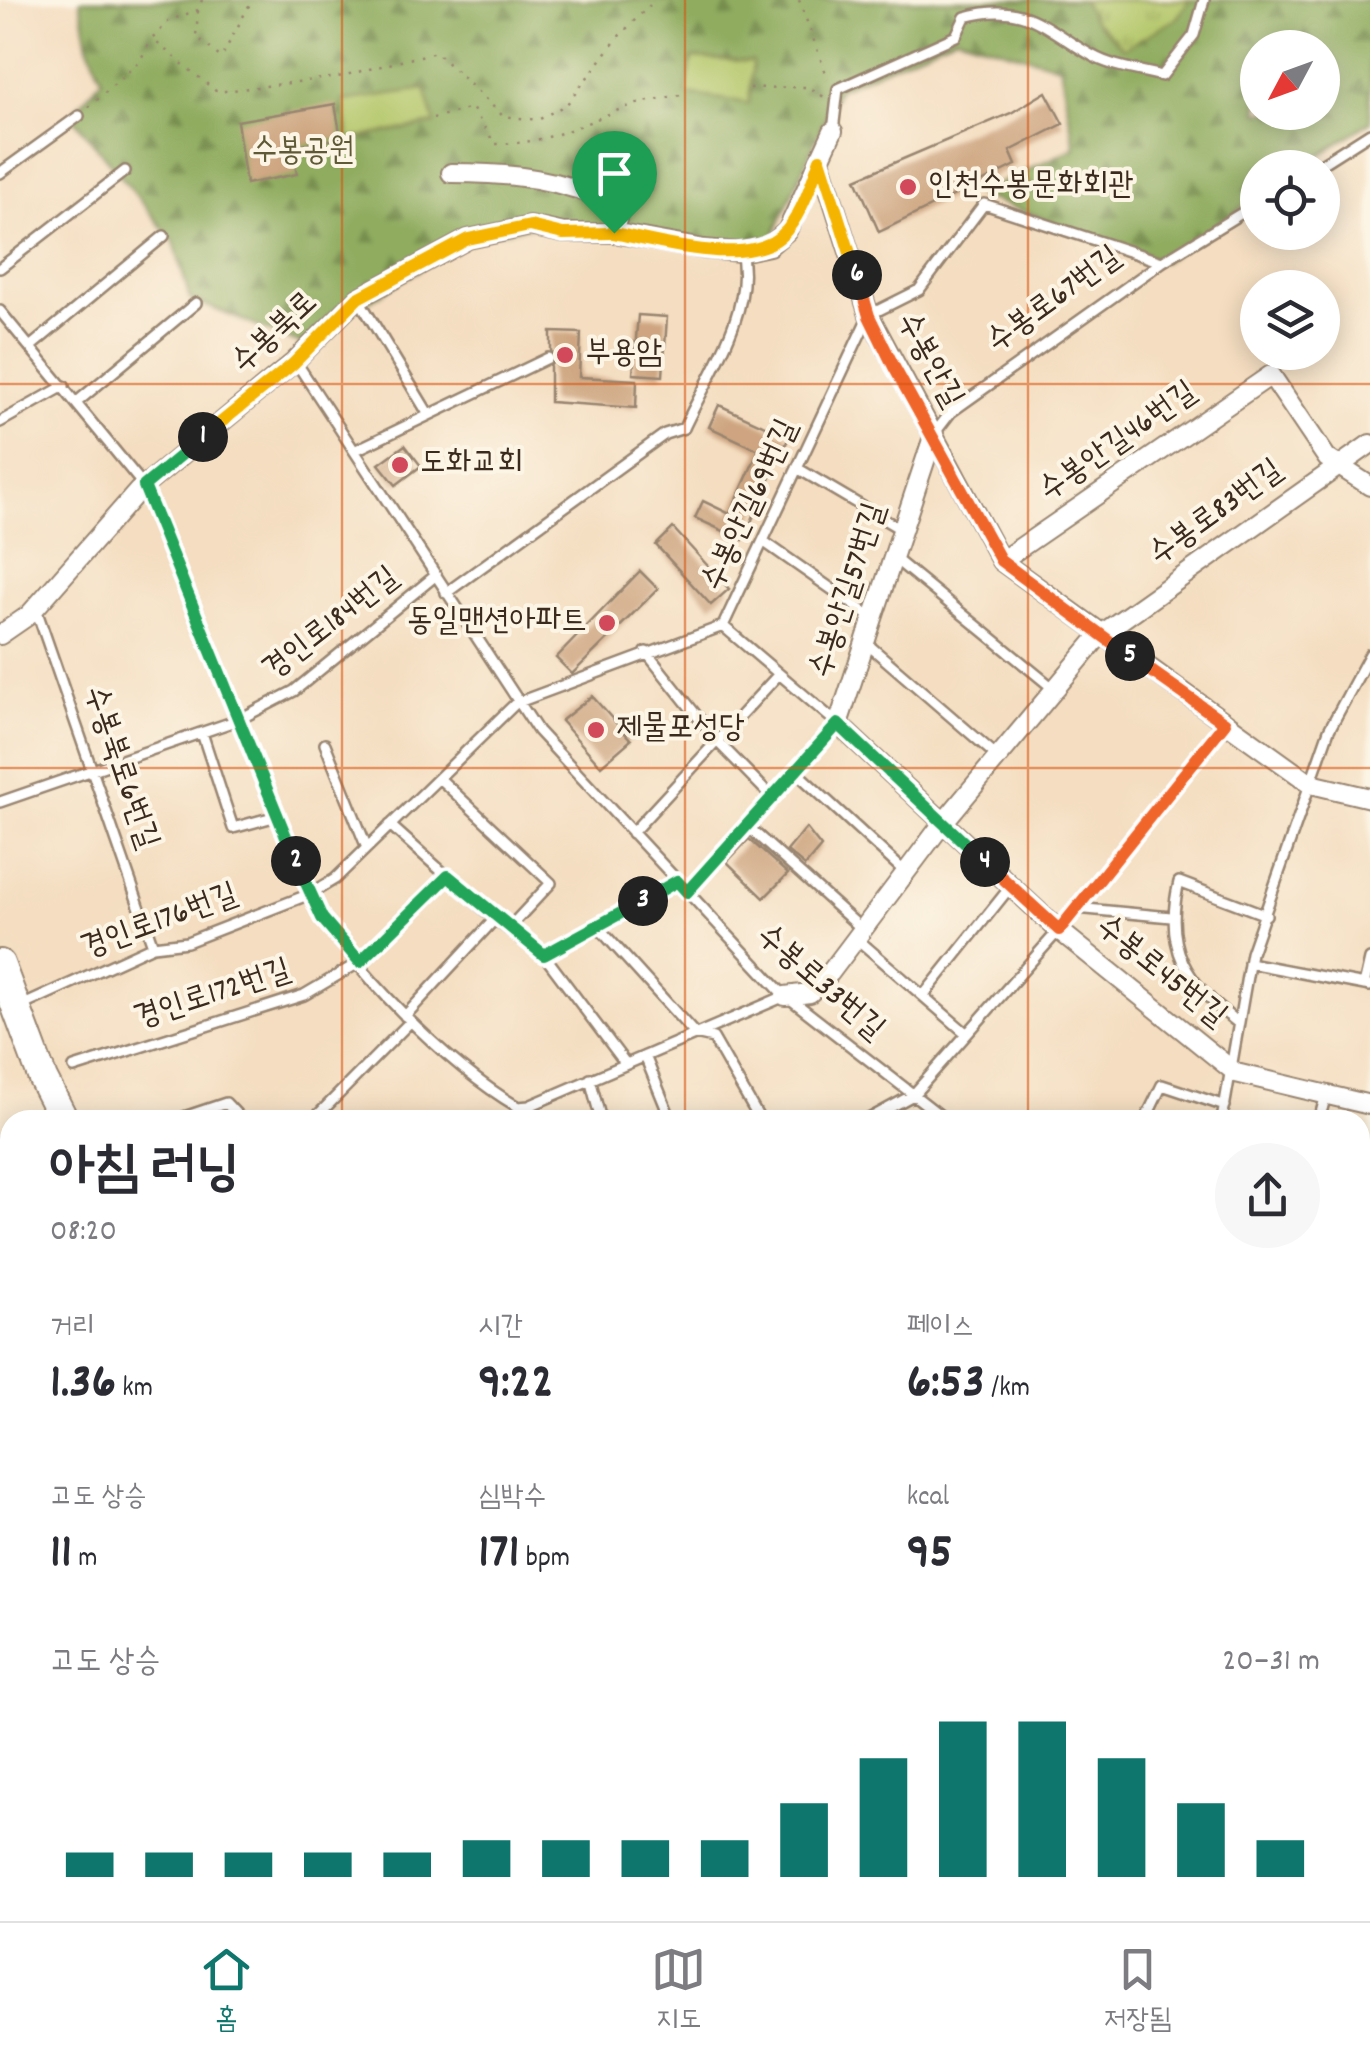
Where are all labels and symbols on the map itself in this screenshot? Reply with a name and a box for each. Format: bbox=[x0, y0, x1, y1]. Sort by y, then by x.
north arrow bbox=[1240, 30, 1340, 130]
park label: 수봉공원 bbox=[252, 130, 355, 176]
pin bbox=[572, 131, 657, 234]
place label: 인천수봉문화회관 bbox=[928, 164, 1134, 210]
marker: 인천수봉문화회관 bbox=[897, 176, 919, 198]
street label: 수봉로67번길 bbox=[978, 236, 1132, 366]
pin: 6 bbox=[832, 250, 882, 300]
street label: 수봉북로 bbox=[223, 282, 329, 386]
street label: 수봉안길 bbox=[883, 305, 973, 417]
place label: 부용암 bbox=[585, 332, 662, 378]
marker: 부용암 bbox=[554, 344, 576, 366]
street label: 수봉안길46번길 bbox=[1031, 372, 1207, 514]
pin: 1 bbox=[178, 412, 228, 462]
street label: 수봉안길69번길 bbox=[692, 413, 812, 599]
place label: 도화교회 bbox=[420, 442, 523, 488]
street label: 수봉로83번길 bbox=[1140, 450, 1294, 578]
marker: 도화교회 bbox=[389, 454, 411, 476]
street label: 수봉안길57번길 bbox=[800, 498, 900, 684]
street label: 경인로184번길 bbox=[254, 557, 410, 693]
place label: 동일맨션아파트 bbox=[407, 600, 587, 646]
marker: 동일맨션아파트 bbox=[596, 612, 618, 634]
pin: 5 bbox=[1105, 631, 1155, 681]
street label: 수봉북로6번길 bbox=[70, 680, 168, 856]
place label: 제물포성당 bbox=[616, 707, 745, 753]
marker: 제물포성당 bbox=[585, 719, 607, 741]
pin: 2 bbox=[271, 836, 321, 886]
pin: 4 bbox=[960, 837, 1010, 887]
street label: 경인로176번길 bbox=[75, 873, 245, 973]
pin: 3 bbox=[618, 876, 668, 926]
street label: 수봉로45번길 bbox=[1085, 906, 1235, 1040]
street label: 수봉로33번길 bbox=[745, 915, 893, 1053]
street label: 경인로172번길 bbox=[129, 949, 297, 1043]

